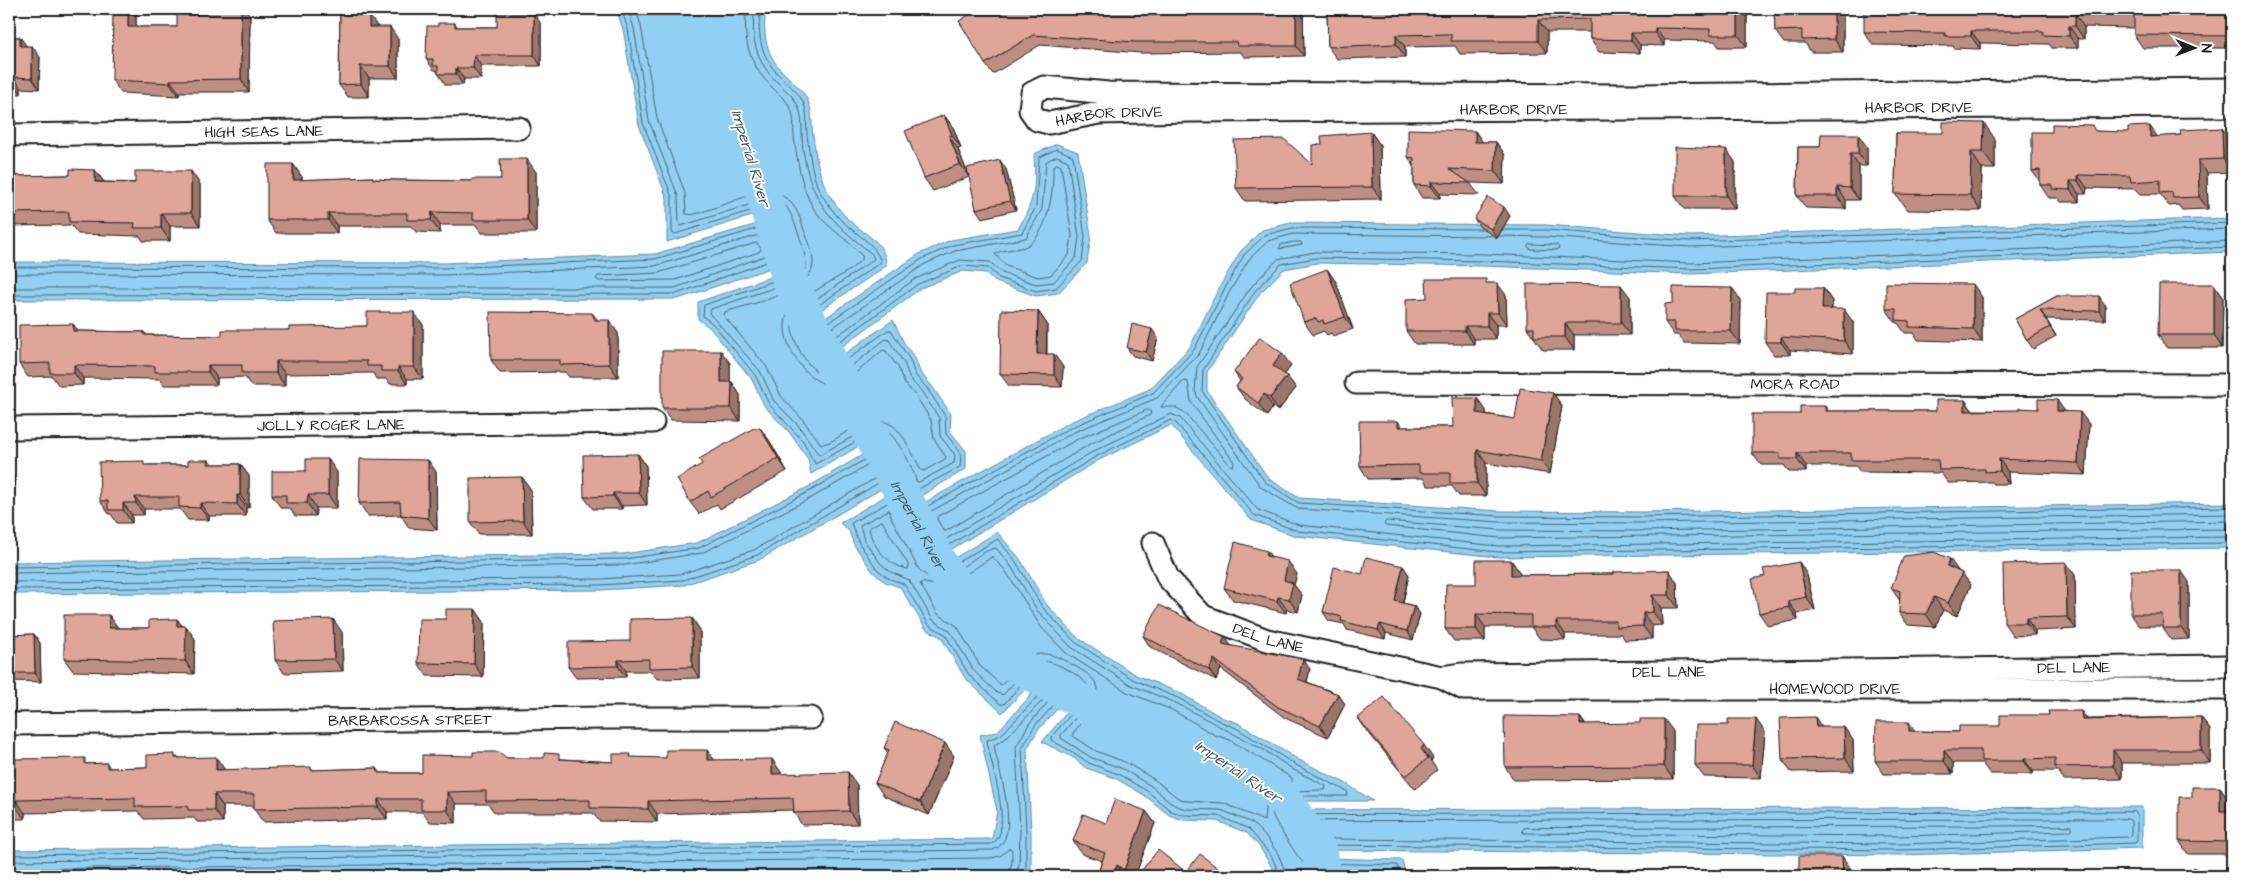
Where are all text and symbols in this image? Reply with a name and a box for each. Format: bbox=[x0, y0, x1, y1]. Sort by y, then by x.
north arrow bbox=[2168, 22, 2218, 72]
text: N bbox=[2196, 44, 2216, 53]
street label: HARBOR DRIVE bbox=[1865, 97, 1973, 119]
street label: HARBOR DRIVE bbox=[1460, 99, 1568, 121]
street label: HARBOR DRIVE bbox=[1054, 102, 1163, 132]
water label: Imperial River bbox=[726, 107, 777, 212]
street label: HIGH SEAS LANE bbox=[204, 121, 324, 143]
street label: MORA ROAD bbox=[1751, 374, 1840, 395]
street label: JOLLY ROGER LANE bbox=[257, 414, 405, 437]
water label: Imperial River bbox=[885, 476, 953, 577]
street label: DEL LANE bbox=[1230, 618, 1306, 659]
street label: DEL LANE bbox=[2037, 657, 2111, 679]
street label: DEL LANE bbox=[1632, 661, 1706, 683]
street label: HOMEWOOD DRIVE bbox=[1769, 679, 1901, 700]
street label: BARBAROSSA STREET bbox=[328, 709, 493, 732]
water label: Imperial River bbox=[1191, 735, 1288, 810]

